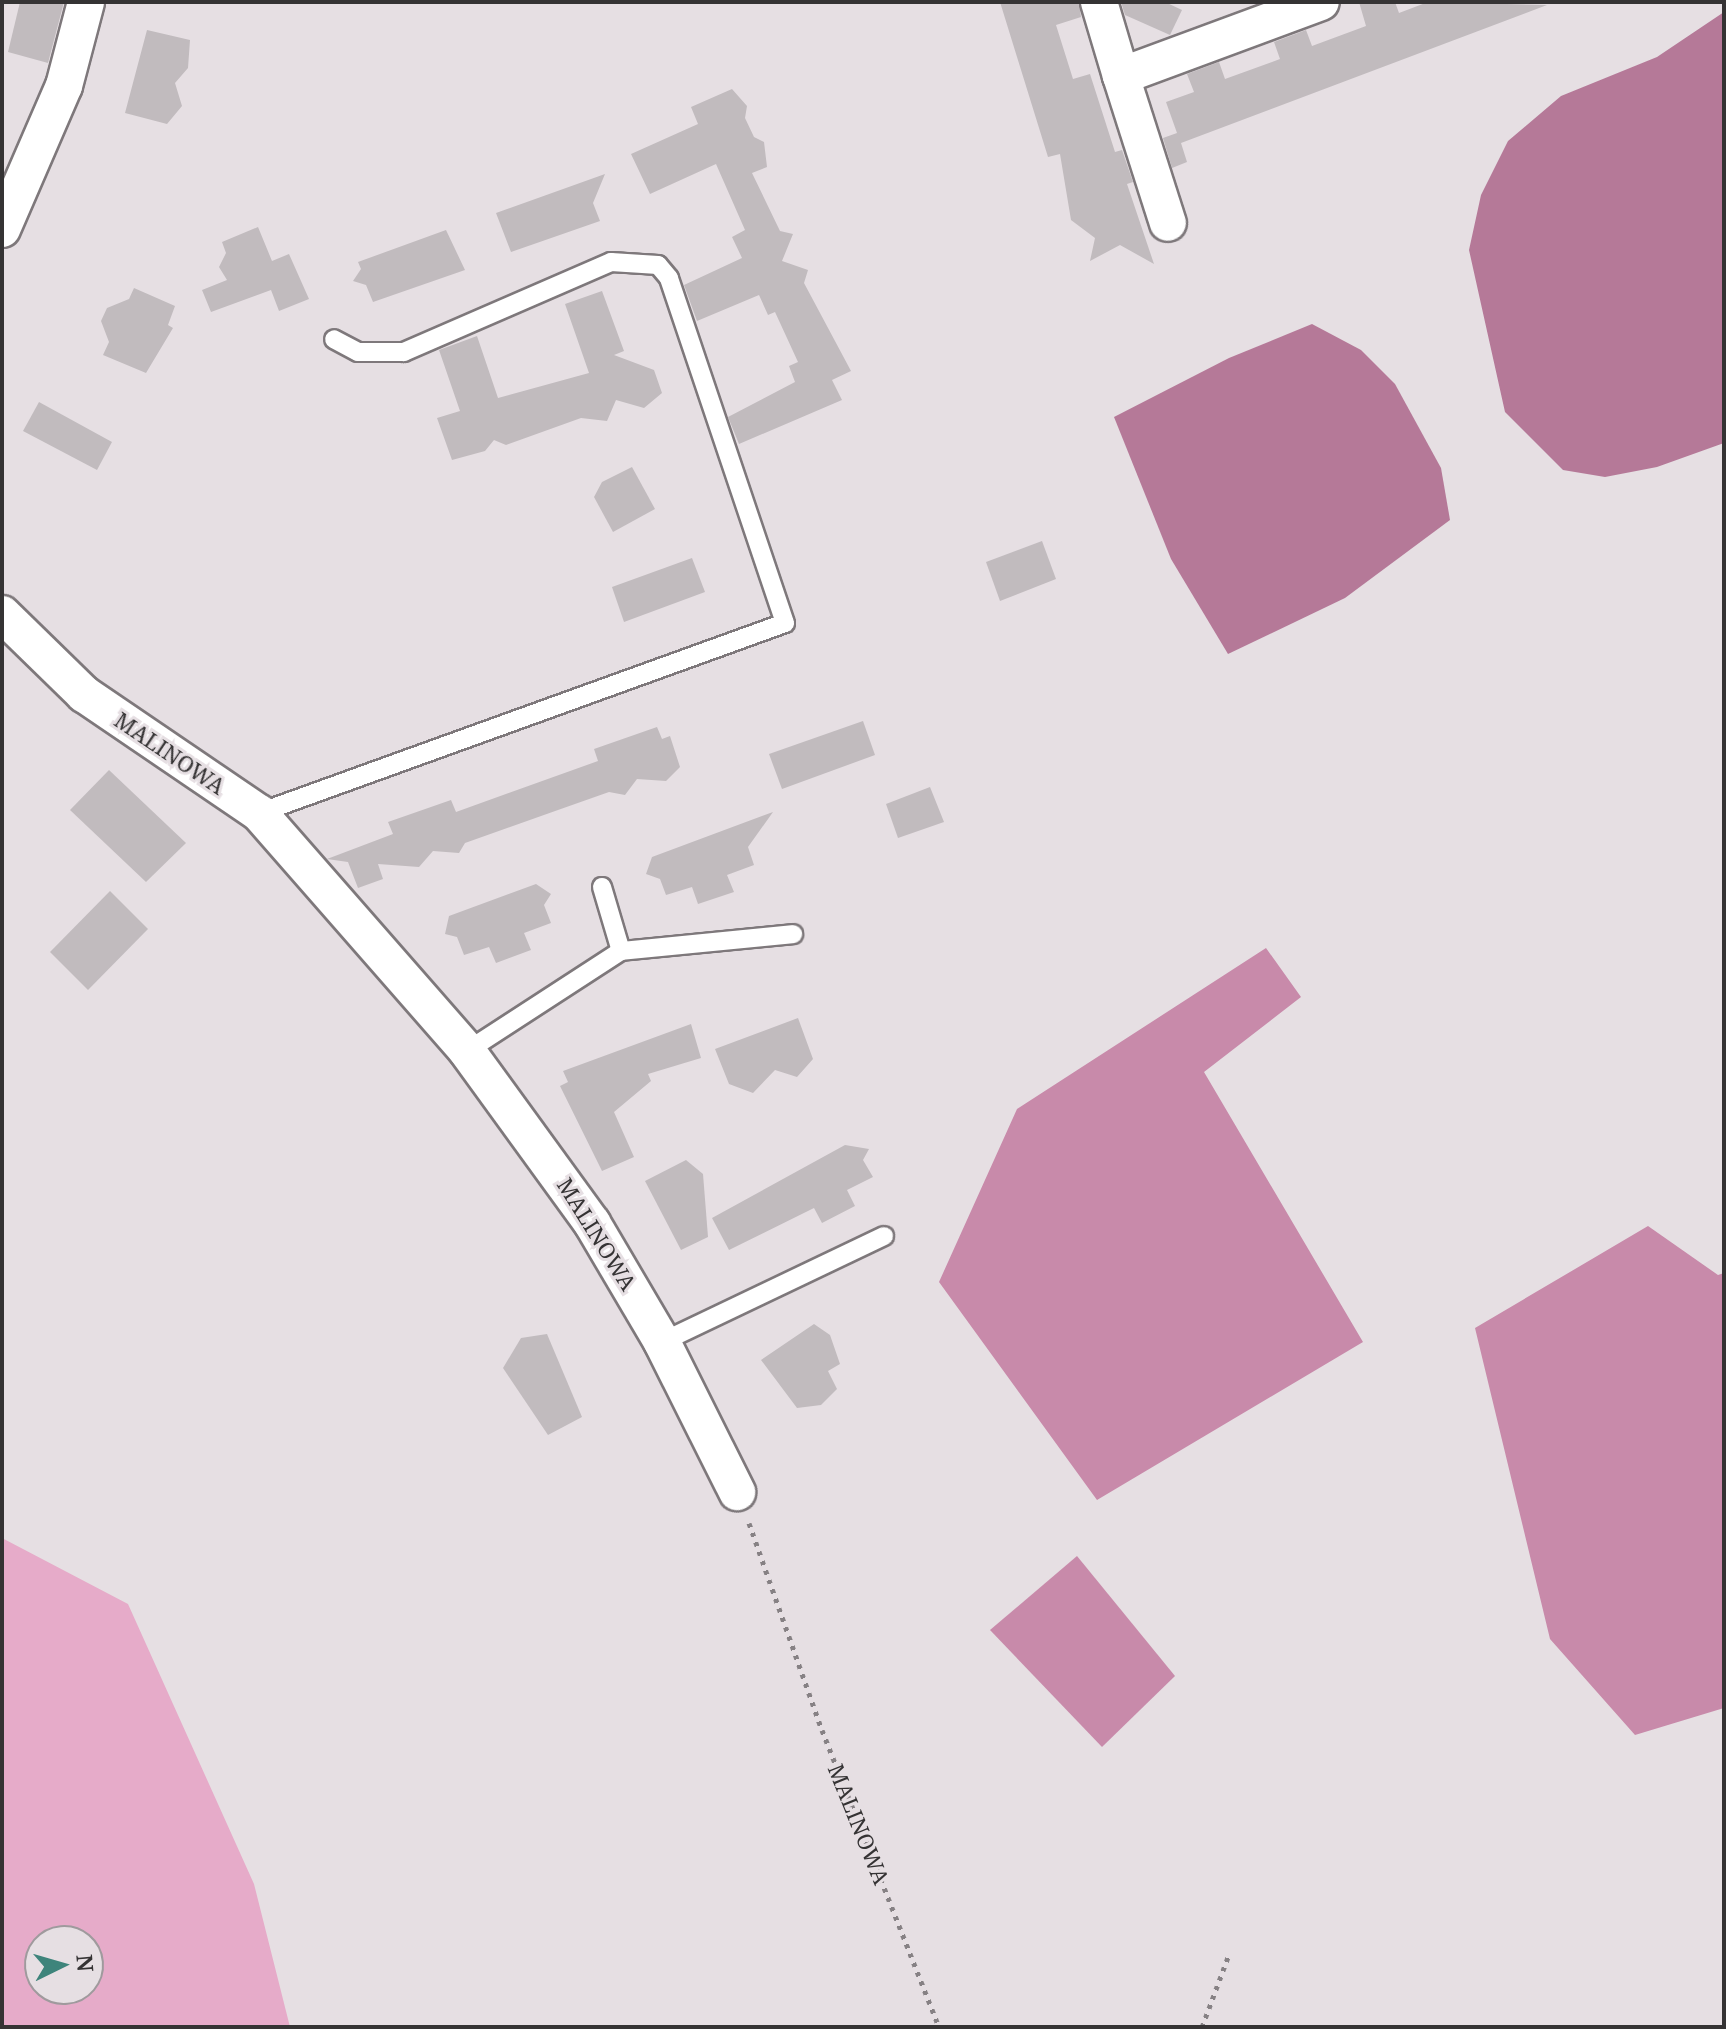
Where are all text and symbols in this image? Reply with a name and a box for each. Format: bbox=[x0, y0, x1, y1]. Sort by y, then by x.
street label: MALINOWA bbox=[110, 706, 230, 800]
street label: MALINOWA bbox=[552, 1173, 642, 1295]
street label: MALINOWA bbox=[823, 1760, 895, 1888]
north arrow bbox=[24, 1925, 104, 2005]
text: N bbox=[70, 1953, 102, 1973]

